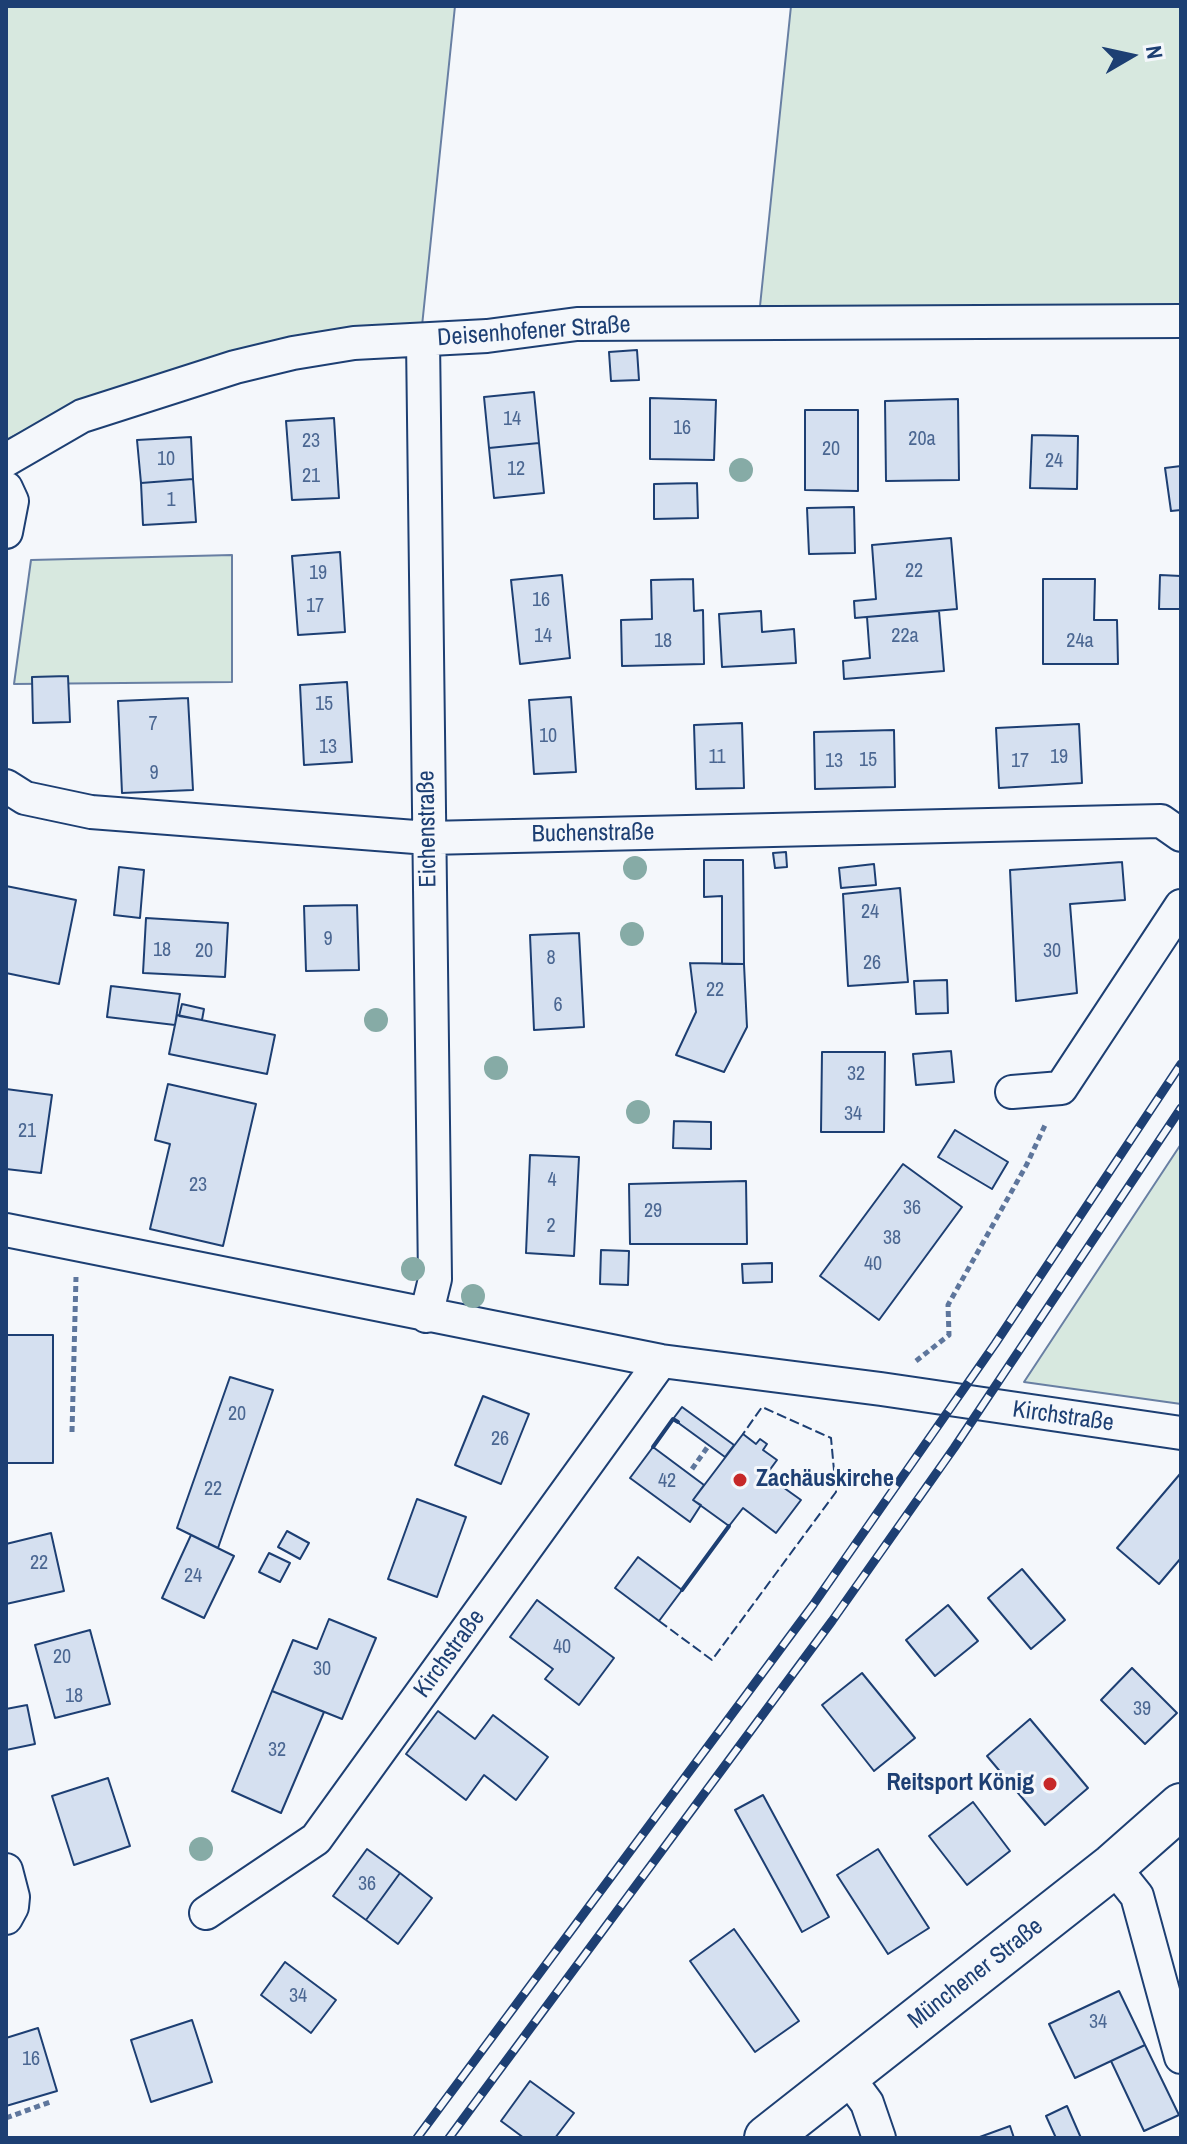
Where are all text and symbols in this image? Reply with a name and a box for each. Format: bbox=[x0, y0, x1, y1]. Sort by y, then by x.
north arrow bbox=[1091, 16, 1171, 96]
text: N bbox=[1139, 43, 1171, 61]
street label: Deisenhofener Straße bbox=[436, 311, 632, 353]
house number: 14 bbox=[503, 408, 521, 432]
house number: 16 bbox=[673, 417, 691, 441]
house number: 20a bbox=[908, 428, 936, 452]
house number: 23 bbox=[302, 430, 320, 454]
house number: 20 bbox=[822, 438, 840, 462]
house number: 10 bbox=[157, 448, 175, 472]
house number: 24 bbox=[1045, 450, 1063, 474]
house number: 12 bbox=[507, 458, 525, 482]
house number: 21 bbox=[302, 465, 320, 489]
house number: 1 bbox=[166, 489, 176, 513]
house number: 22 bbox=[905, 560, 923, 584]
house number: 19 bbox=[309, 562, 327, 586]
house number: 16 bbox=[532, 589, 550, 613]
house number: 17 bbox=[306, 595, 324, 619]
house number: 14 bbox=[534, 625, 552, 649]
house number: 22a bbox=[891, 625, 919, 649]
house number: 18 bbox=[654, 630, 672, 654]
house number: 24a bbox=[1066, 630, 1094, 654]
house number: 15 bbox=[315, 693, 333, 717]
house number: 7 bbox=[148, 713, 158, 737]
house number: 10 bbox=[539, 725, 557, 749]
house number: 13 bbox=[319, 736, 337, 760]
house number: 11 bbox=[708, 746, 726, 770]
house number: 19 bbox=[1050, 746, 1068, 770]
house number: 15 bbox=[859, 749, 877, 773]
house number: 13 bbox=[825, 750, 843, 774]
house number: 17 bbox=[1011, 750, 1029, 774]
house number: 9 bbox=[149, 762, 159, 786]
street label: Eichenstraße bbox=[413, 770, 443, 888]
street label: Buchenstraße bbox=[531, 819, 655, 849]
house number: 24 bbox=[861, 901, 879, 925]
house number: 9 bbox=[323, 928, 333, 952]
house number: 18 bbox=[153, 939, 171, 963]
house number: 20 bbox=[195, 940, 213, 964]
house number: 30 bbox=[1043, 940, 1061, 964]
house number: 8 bbox=[546, 947, 556, 971]
house number: 26 bbox=[863, 952, 881, 976]
house number: 22 bbox=[706, 979, 724, 1003]
house number: 6 bbox=[553, 994, 563, 1018]
house number: 32 bbox=[847, 1063, 865, 1087]
house number: 34 bbox=[844, 1103, 862, 1127]
house number: 21 bbox=[18, 1120, 36, 1144]
house number: 4 bbox=[547, 1169, 557, 1193]
house number: 23 bbox=[189, 1174, 207, 1198]
house number: 36 bbox=[903, 1197, 921, 1221]
house number: 29 bbox=[644, 1200, 662, 1224]
house number: 2 bbox=[546, 1215, 556, 1239]
house number: 38 bbox=[883, 1227, 901, 1251]
house number: 40 bbox=[864, 1253, 882, 1277]
street label: Kirchstraße bbox=[1011, 1396, 1115, 1438]
house number: 20 bbox=[228, 1403, 246, 1427]
house number: 26 bbox=[491, 1428, 509, 1452]
place label: Zachäuskirche bbox=[756, 1466, 894, 1494]
house number: 42 bbox=[658, 1470, 676, 1494]
marker: Zachäuskirche bbox=[731, 1471, 749, 1489]
house number: 22 bbox=[204, 1478, 222, 1502]
house number: 22 bbox=[30, 1552, 48, 1576]
house number: 24 bbox=[184, 1565, 202, 1589]
street label: Kirchstraße bbox=[408, 1604, 492, 1704]
house number: 40 bbox=[553, 1636, 571, 1660]
house number: 20 bbox=[53, 1646, 71, 1670]
house number: 30 bbox=[313, 1658, 331, 1682]
house number: 18 bbox=[65, 1685, 83, 1709]
house number: 39 bbox=[1133, 1698, 1151, 1722]
house number: 32 bbox=[268, 1739, 286, 1763]
place label: Reitsport König bbox=[886, 1770, 1034, 1798]
marker: Reitsport König bbox=[1041, 1775, 1059, 1793]
house number: 36 bbox=[358, 1873, 376, 1897]
street label: Münchener Straße bbox=[903, 1912, 1049, 2036]
house number: 34 bbox=[289, 1985, 307, 2009]
house number: 34 bbox=[1089, 2011, 1107, 2035]
house number: 16 bbox=[22, 2048, 40, 2072]

